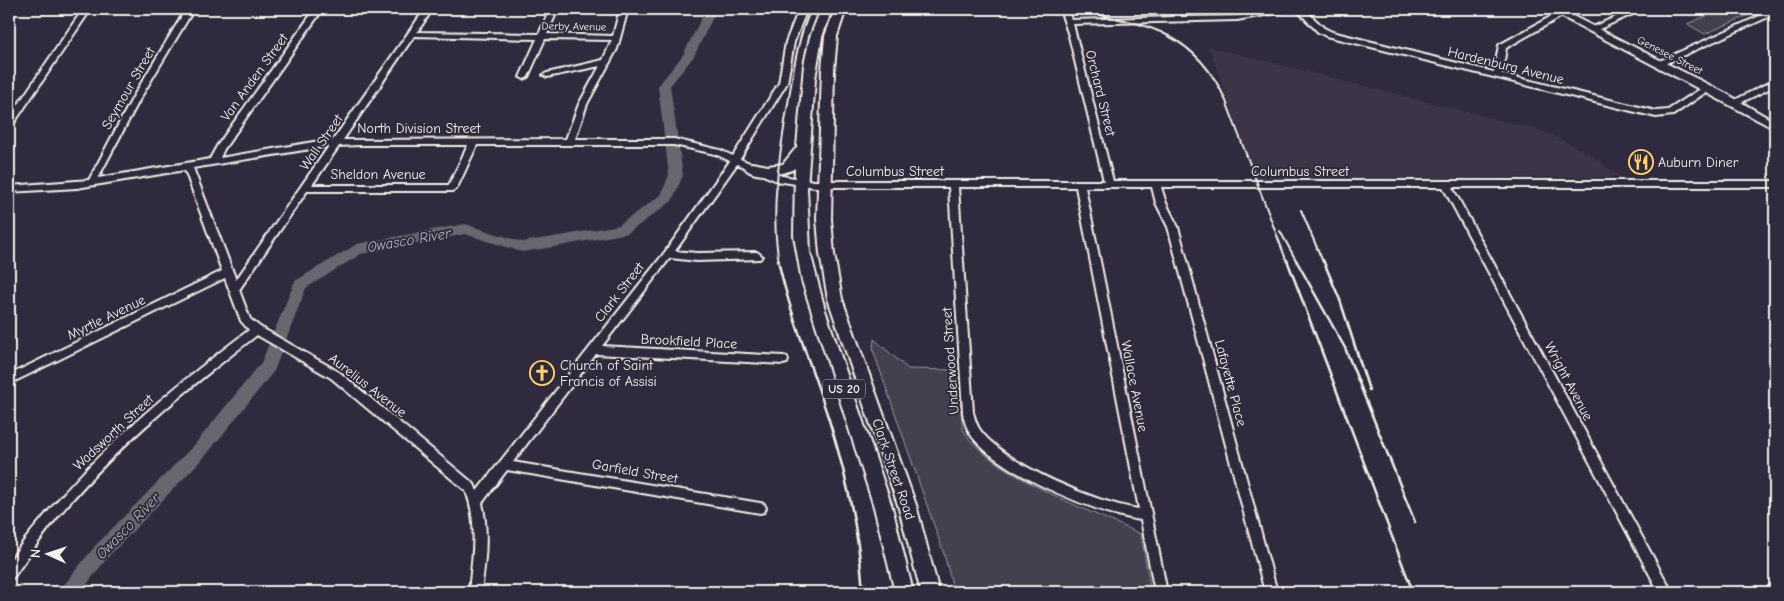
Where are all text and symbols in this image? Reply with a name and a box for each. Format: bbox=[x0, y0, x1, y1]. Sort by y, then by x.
street label: Derby Avenue bbox=[542, 19, 607, 34]
street label: Van Anden Street bbox=[217, 29, 292, 124]
street label: Genesee Street bbox=[1635, 33, 1705, 78]
street label: Seymour Street bbox=[98, 43, 159, 133]
street label: Hardenburg Avenue bbox=[1446, 43, 1566, 88]
street label: Orchard Street bbox=[1082, 48, 1120, 139]
street label: Wall Street bbox=[296, 110, 347, 173]
street label: North Division Street bbox=[357, 120, 482, 137]
restaurant icon: Auburn Diner bbox=[1628, 149, 1654, 175]
place label: Auburn Diner bbox=[1658, 154, 1739, 171]
street label: Columbus Street bbox=[846, 163, 945, 180]
street label: Columbus Street bbox=[1251, 163, 1350, 180]
street label: Sheldon Avenue bbox=[330, 166, 426, 183]
water label: Owasco River bbox=[366, 224, 453, 256]
street label: Clark Street bbox=[591, 258, 649, 325]
street label: Myrtle Avenue bbox=[64, 291, 148, 344]
street label: Underwood Street bbox=[938, 306, 963, 415]
street label: Brookfield Place bbox=[640, 330, 738, 353]
street label: Lafayette Place bbox=[1211, 338, 1250, 428]
street label: Wallace Avenue bbox=[1117, 339, 1152, 433]
street label: Wright Avenue bbox=[1541, 339, 1597, 424]
street label: Aurelius Avenue bbox=[325, 350, 410, 421]
place label: Church of Saint Francis of Assisi bbox=[560, 357, 657, 390]
church icon: Church of Saint Francis of Assisi bbox=[529, 360, 555, 386]
road number: US 20 bbox=[823, 379, 865, 398]
street label: Wadsworth Street bbox=[70, 390, 158, 474]
street label: Clark Street Road bbox=[868, 416, 919, 522]
street label: Garfield Street bbox=[591, 456, 680, 488]
water label: Owasco River bbox=[92, 489, 165, 563]
north arrow bbox=[22, 528, 72, 578]
text: N bbox=[27, 548, 44, 558]

